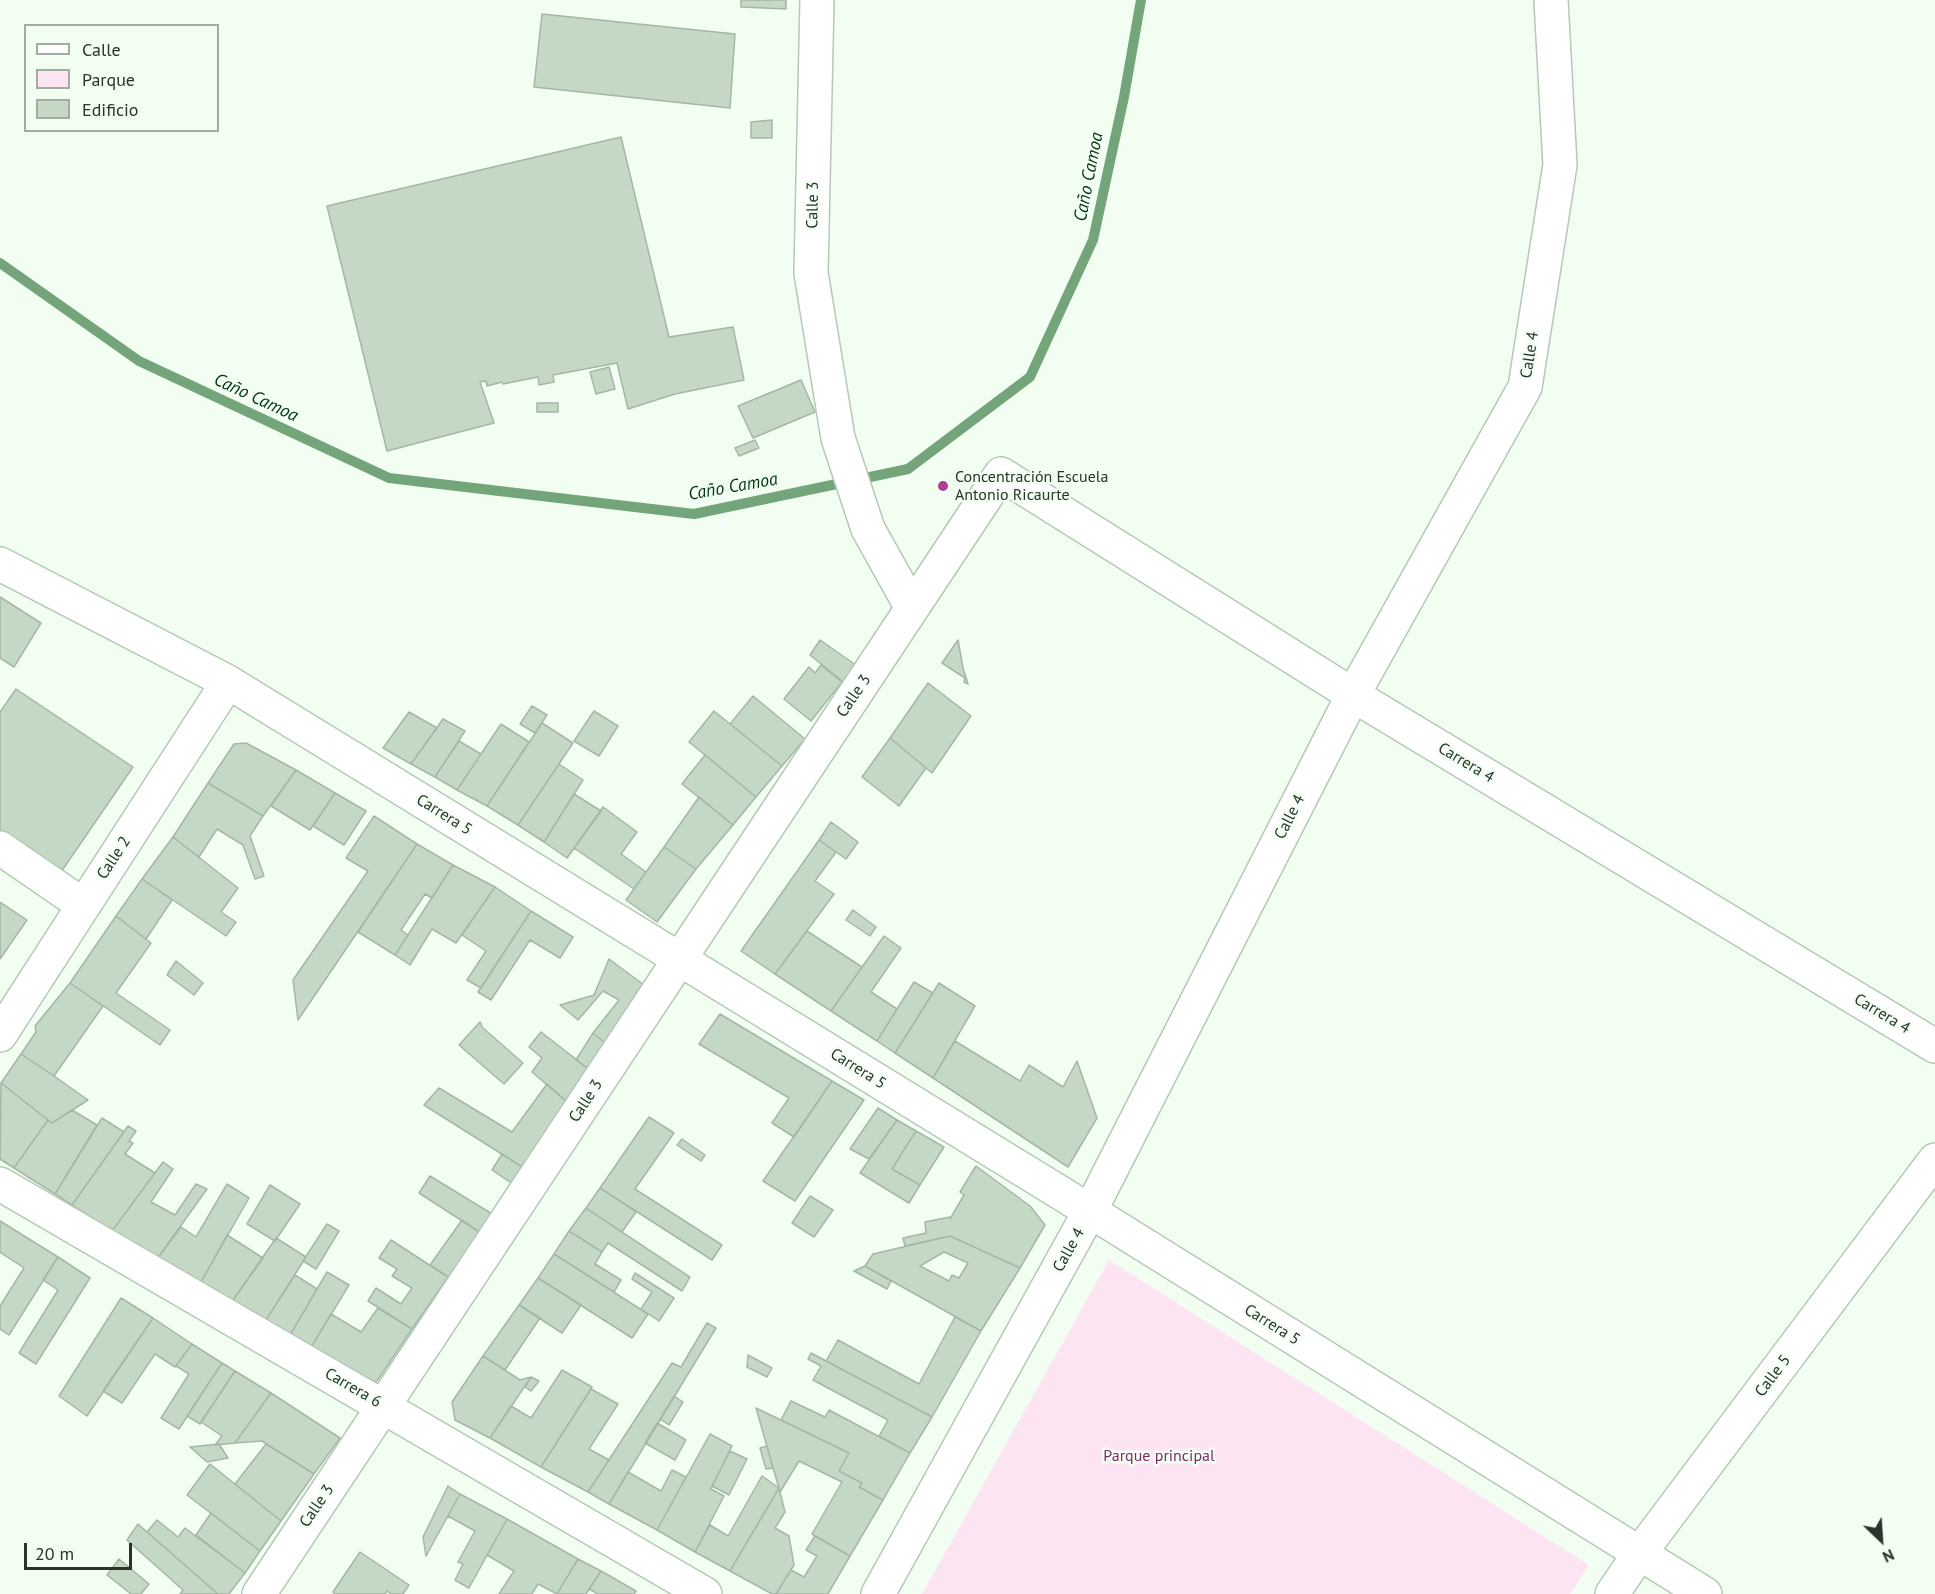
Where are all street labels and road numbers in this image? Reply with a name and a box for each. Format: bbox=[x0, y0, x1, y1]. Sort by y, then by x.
street label: Calle 3 bbox=[803, 181, 823, 229]
street label: Calle 4 bbox=[1517, 330, 1543, 380]
street label: Calle 3 bbox=[833, 671, 875, 721]
street label: Carrera 4 bbox=[1434, 739, 1498, 787]
street label: Carrera 5 bbox=[413, 790, 475, 840]
street label: Calle 4 bbox=[1271, 792, 1309, 842]
street label: Calle 2 bbox=[93, 833, 135, 883]
street label: Carrera 4 bbox=[1850, 990, 1914, 1038]
street label: Carrera 5 bbox=[827, 1044, 889, 1094]
street label: Calle 3 bbox=[565, 1076, 607, 1126]
street label: Calle 4 bbox=[1049, 1225, 1089, 1275]
street label: Carrera 5 bbox=[1241, 1300, 1303, 1350]
street label: Calle 5 bbox=[1751, 1351, 1795, 1401]
street label: Carrera 6 bbox=[321, 1364, 385, 1412]
street label: Calle 3 bbox=[296, 1481, 338, 1531]

